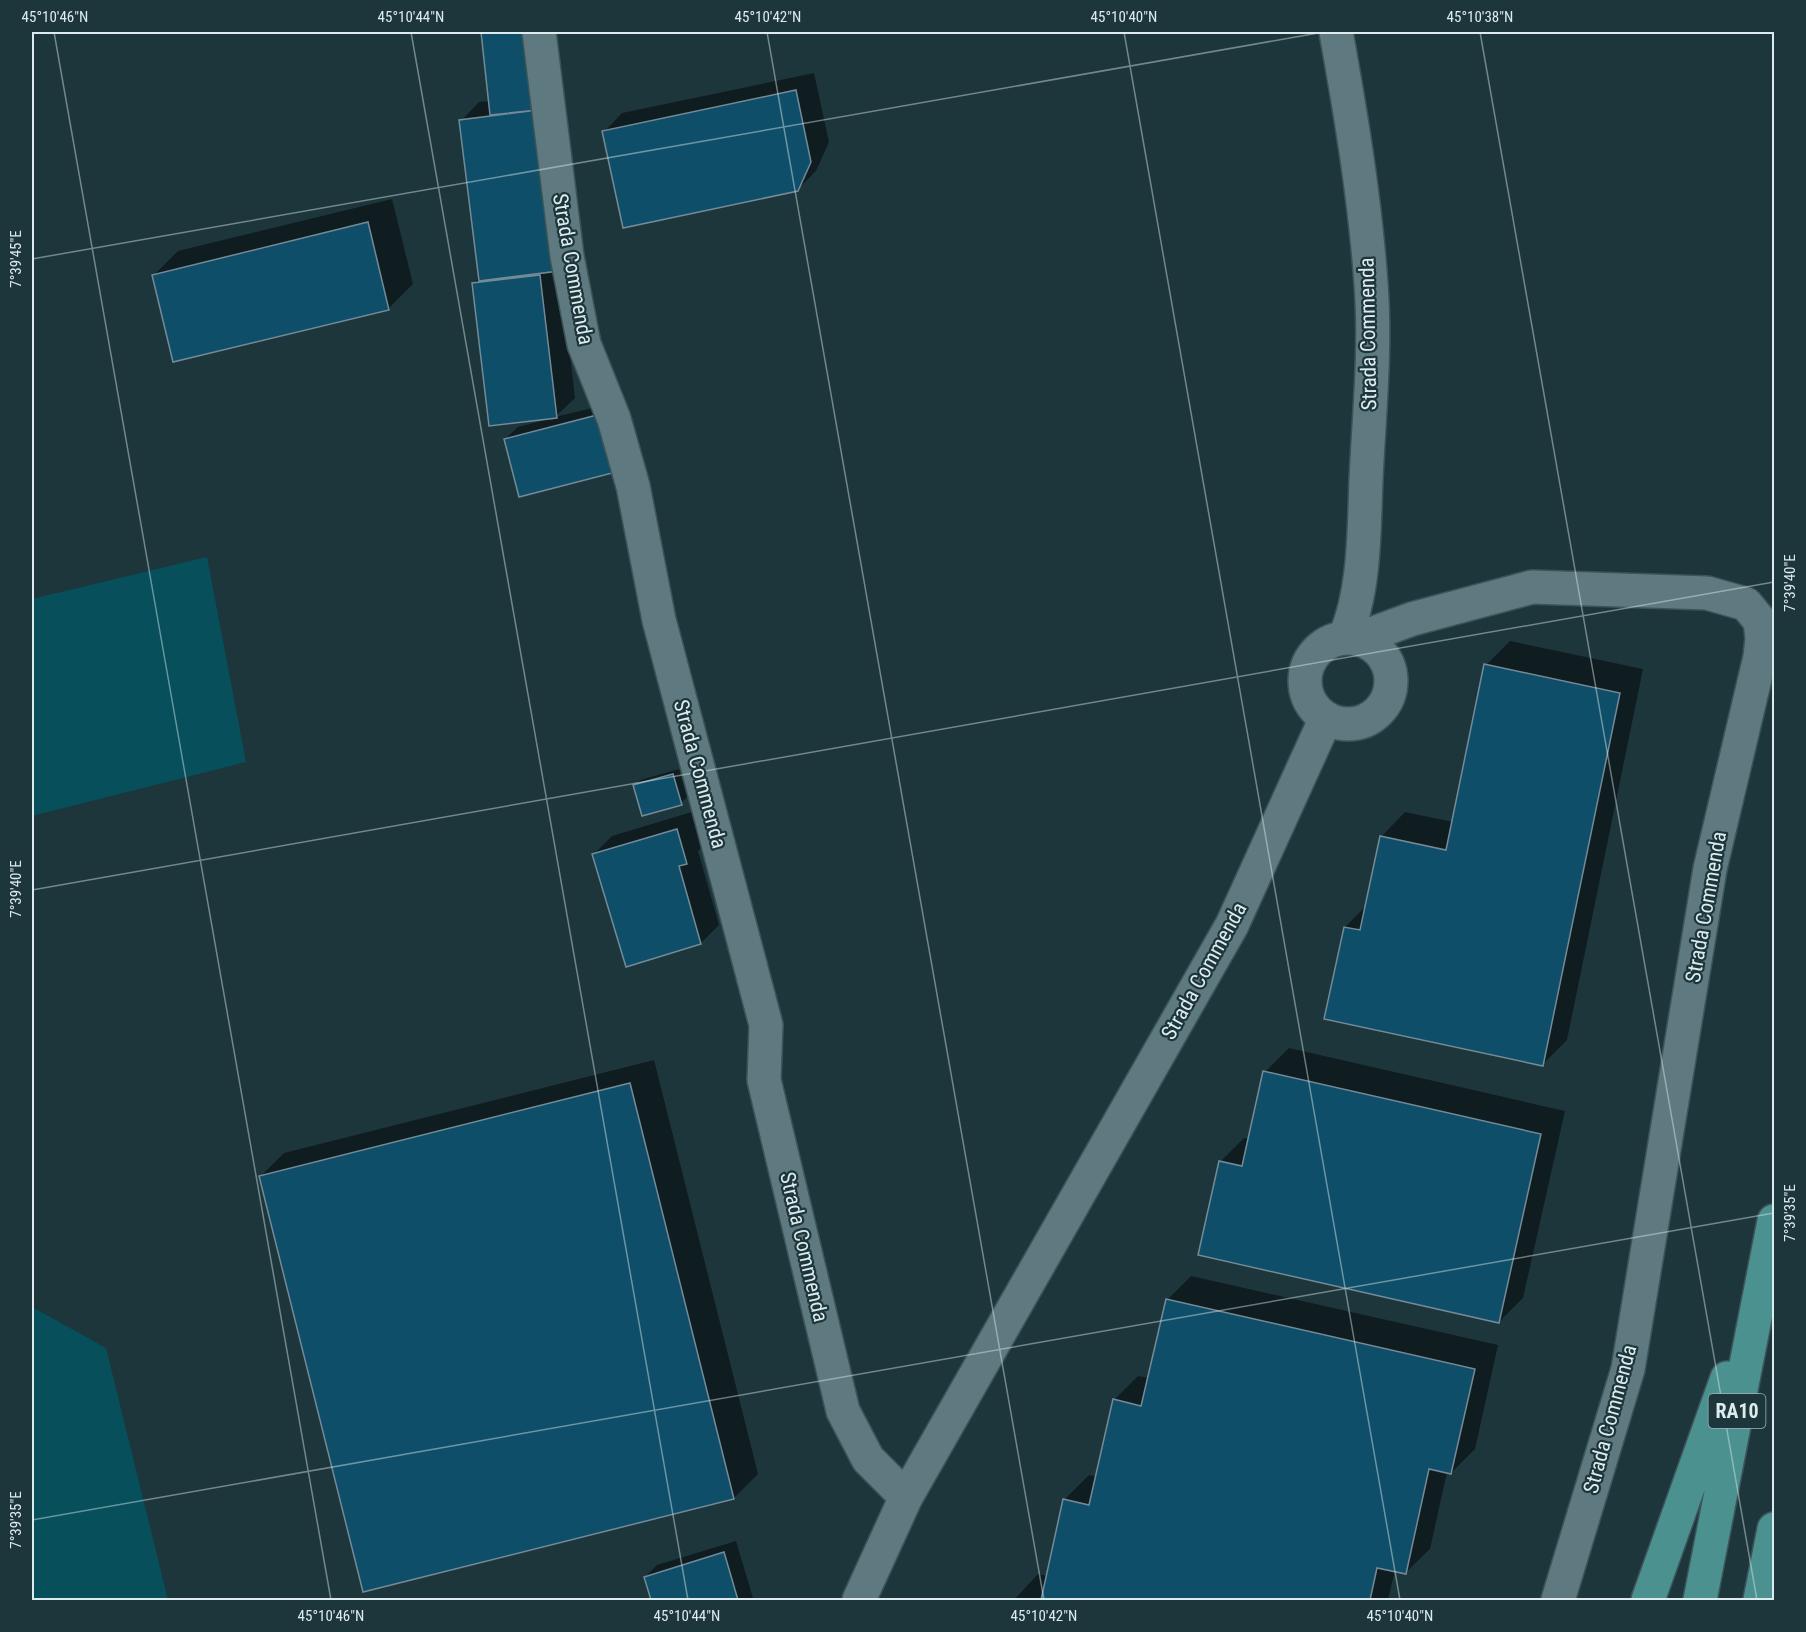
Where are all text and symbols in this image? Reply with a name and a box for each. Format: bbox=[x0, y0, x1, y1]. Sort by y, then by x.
text: 45°10'46"N bbox=[22, 8, 88, 26]
text: 45°10'44"N bbox=[378, 8, 444, 26]
text: 45°10'42"N bbox=[735, 8, 801, 26]
text: 45°10'40"N bbox=[1091, 8, 1157, 26]
text: 45°10'38"N bbox=[1447, 8, 1513, 26]
street label: Strada Commenda bbox=[548, 192, 598, 346]
text: 7°39'45"E bbox=[7, 230, 25, 288]
street label: Strada Commenda bbox=[1355, 257, 1381, 411]
text: 7°39'40"E bbox=[1781, 554, 1799, 612]
street label: Strada Commenda bbox=[669, 697, 731, 851]
street label: Strada Commenda bbox=[1681, 830, 1731, 984]
text: 7°39'40"E bbox=[7, 860, 25, 918]
street label: Strada Commenda bbox=[1156, 898, 1252, 1044]
street label: Strada Commenda bbox=[775, 1170, 833, 1324]
text: 7°39'35"E bbox=[1781, 1184, 1799, 1242]
street label: Strada Commenda bbox=[1579, 1342, 1641, 1496]
road number: RA10 bbox=[1708, 1394, 1766, 1428]
text: 7°39'35"E bbox=[7, 1491, 25, 1549]
text: 45°10'46"N bbox=[298, 1607, 364, 1625]
text: 45°10'44"N bbox=[654, 1607, 720, 1625]
text: 45°10'42"N bbox=[1011, 1607, 1077, 1625]
text: 45°10'40"N bbox=[1367, 1607, 1433, 1625]

